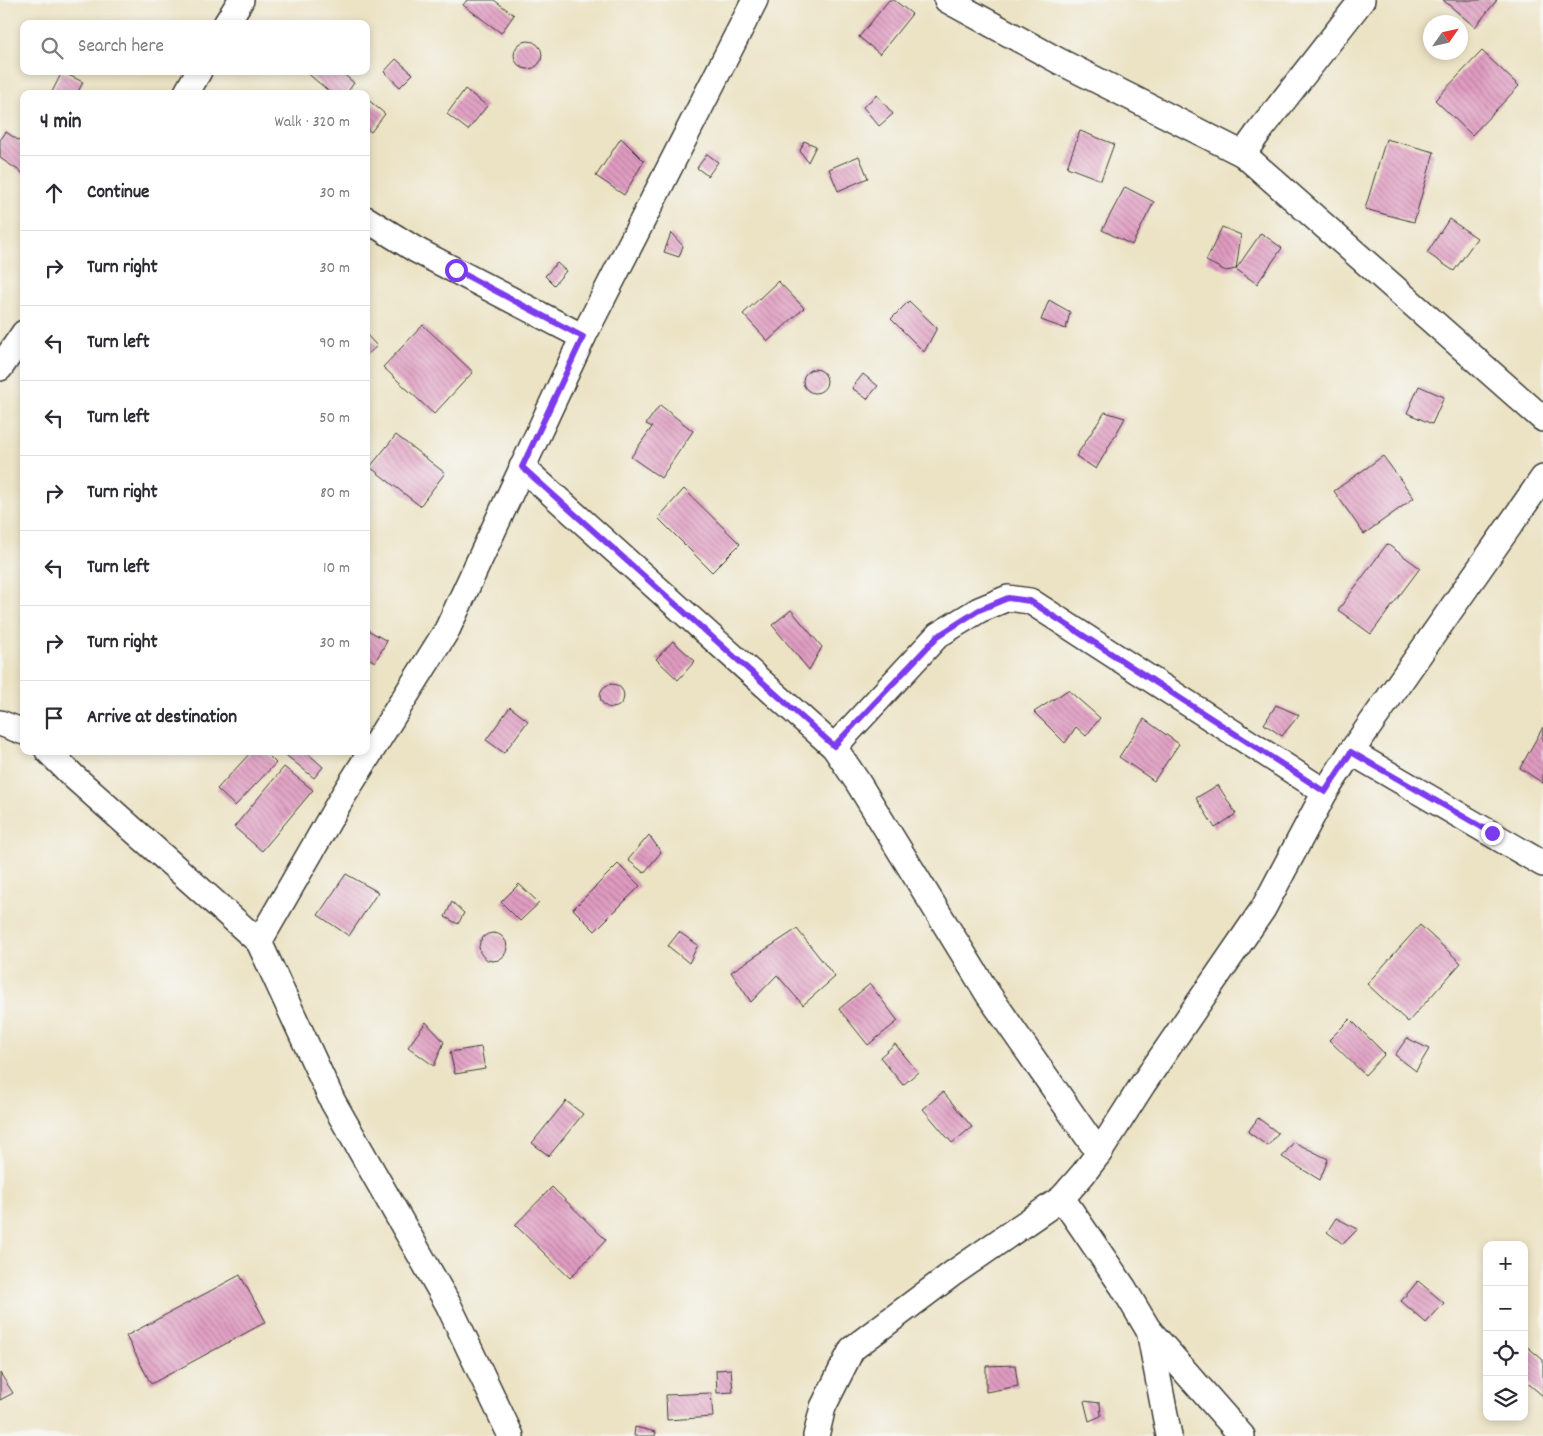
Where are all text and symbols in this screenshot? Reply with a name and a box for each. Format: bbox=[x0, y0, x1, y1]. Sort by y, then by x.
north arrow bbox=[1423, 15, 1468, 60]
search box bbox=[20, 20, 370, 75]
icon: search bbox=[38, 34, 66, 62]
text: Search here bbox=[78, 34, 164, 61]
text: 4 min bbox=[40, 108, 82, 138]
text: Walk · 320 m bbox=[274, 111, 350, 134]
icon: ahead bbox=[40, 179, 68, 207]
text: Continue bbox=[87, 180, 149, 207]
text: 30 m bbox=[320, 182, 350, 205]
icon: right bbox=[40, 254, 68, 282]
text: Turn right bbox=[87, 255, 158, 282]
text: 30 m bbox=[320, 257, 350, 280]
route start bbox=[445, 259, 468, 282]
icon: left bbox=[40, 329, 68, 357]
text: Turn left bbox=[87, 330, 150, 357]
text: 90 m bbox=[319, 332, 350, 355]
icon: left bbox=[40, 404, 68, 432]
text: Turn left bbox=[87, 405, 150, 432]
text: 50 m bbox=[319, 407, 350, 430]
icon: right bbox=[40, 479, 68, 507]
text: Turn right bbox=[87, 480, 158, 507]
text: 80 m bbox=[320, 482, 350, 505]
icon: left bbox=[40, 554, 68, 582]
text: Turn left bbox=[87, 555, 150, 582]
text: 10 m bbox=[323, 557, 350, 580]
icon: right bbox=[40, 629, 68, 657]
text: Turn right bbox=[87, 630, 158, 657]
text: 30 m bbox=[320, 632, 350, 655]
icon: arrive bbox=[40, 704, 68, 732]
text: Arrive at destination bbox=[87, 705, 237, 732]
route end bbox=[1481, 822, 1504, 845]
map controls bbox=[1483, 1241, 1528, 1421]
button: + bbox=[1483, 1241, 1528, 1286]
button: − bbox=[1483, 1286, 1528, 1331]
button: locate bbox=[1483, 1331, 1528, 1376]
button: layers bbox=[1483, 1376, 1528, 1421]

